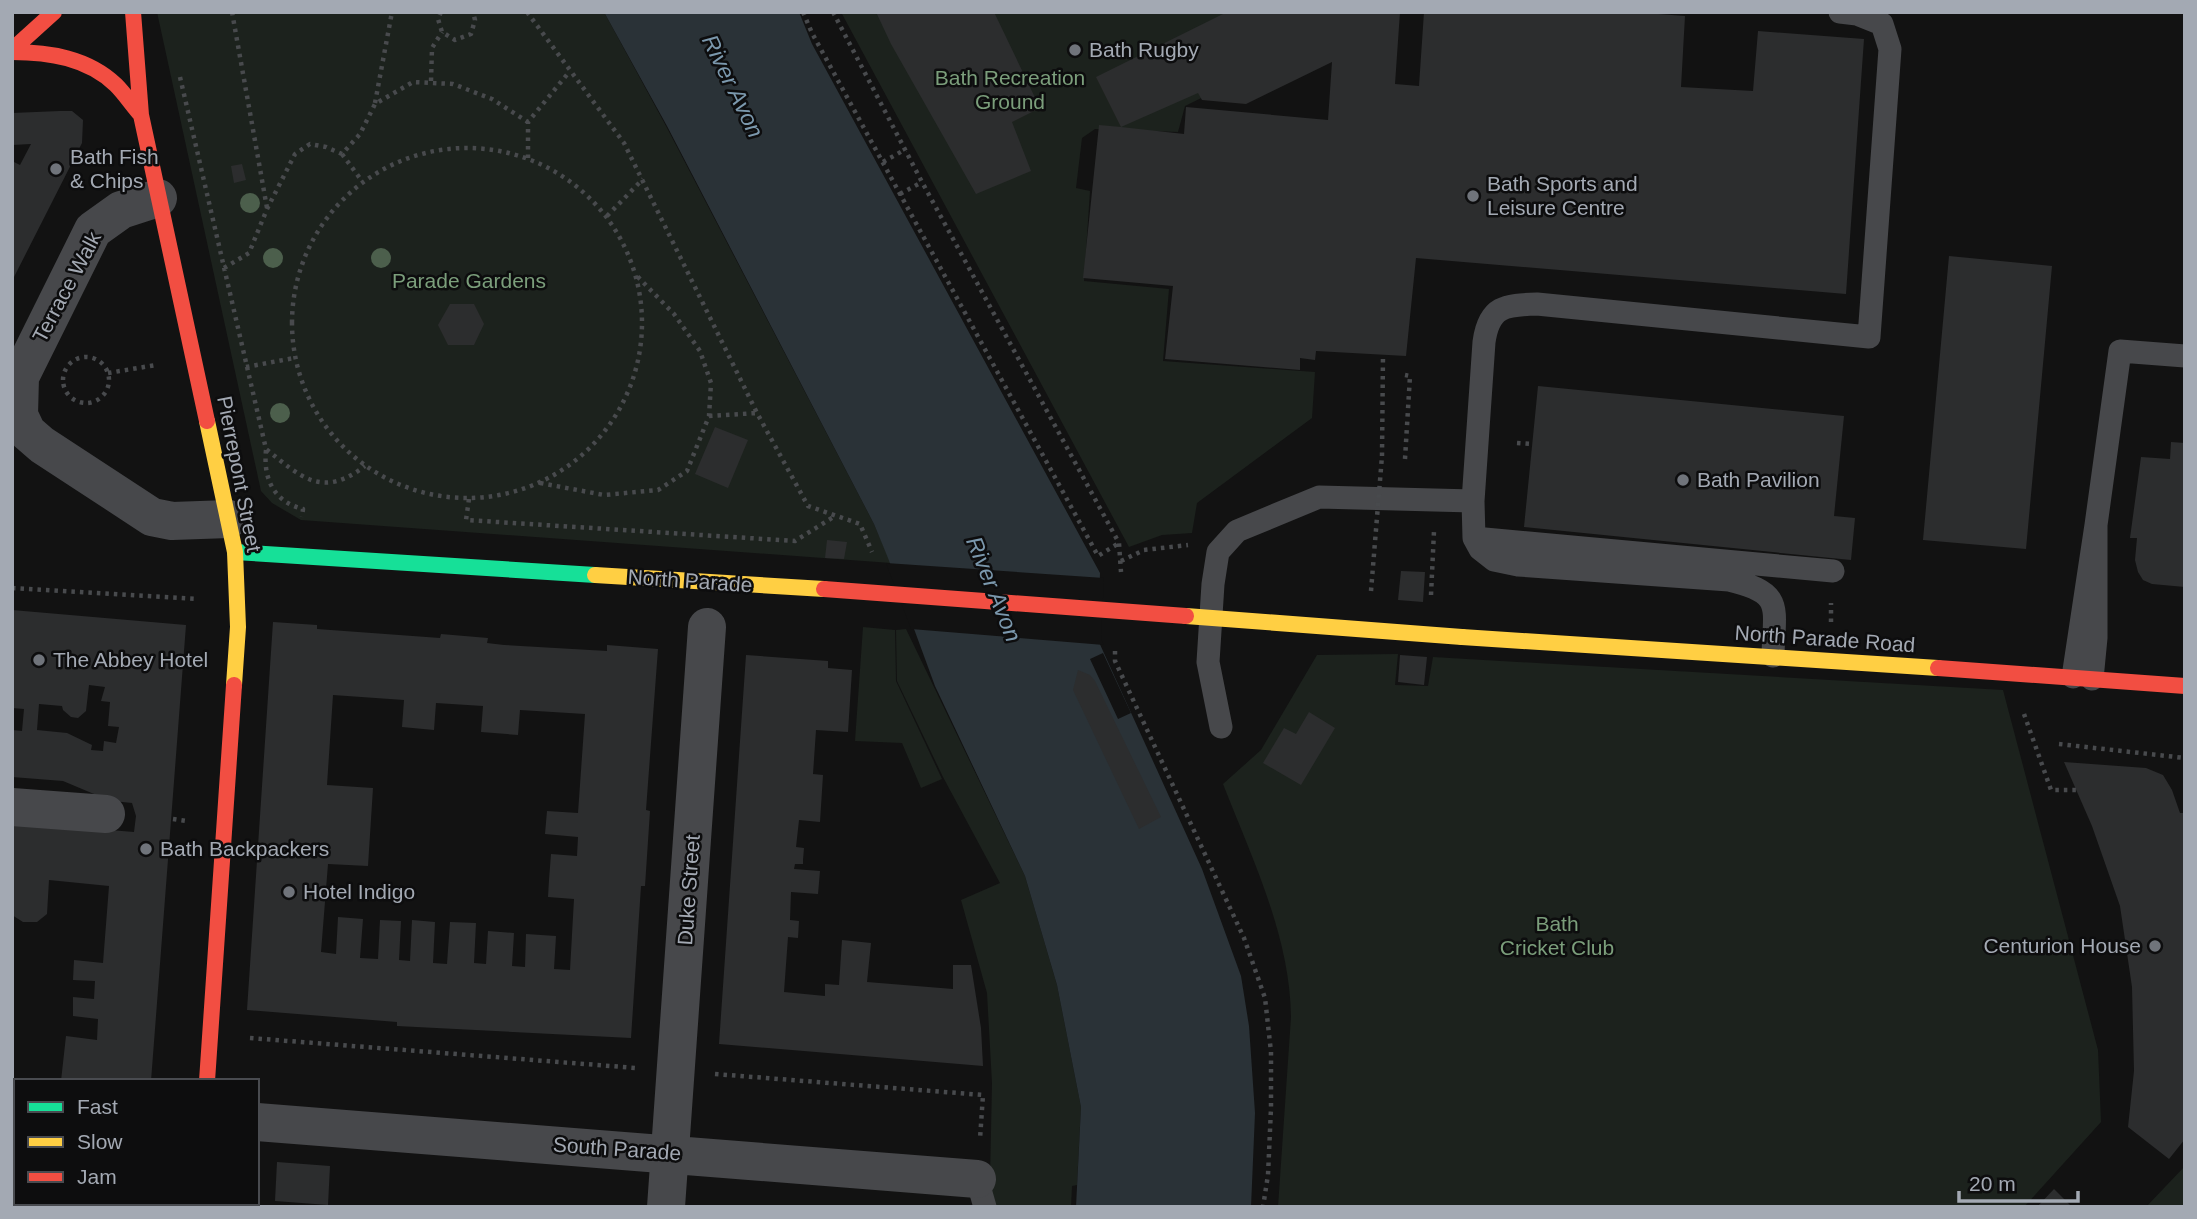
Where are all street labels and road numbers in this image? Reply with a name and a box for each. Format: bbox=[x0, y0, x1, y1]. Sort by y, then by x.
street label: Terrace Walk bbox=[28, 227, 106, 346]
street label: Pierrepont Street bbox=[213, 394, 266, 554]
street label: North Parade bbox=[627, 565, 753, 596]
street label: North Parade Road bbox=[1734, 621, 1916, 656]
street label: Duke Street bbox=[673, 834, 704, 946]
street label: South Parade bbox=[552, 1133, 682, 1164]

